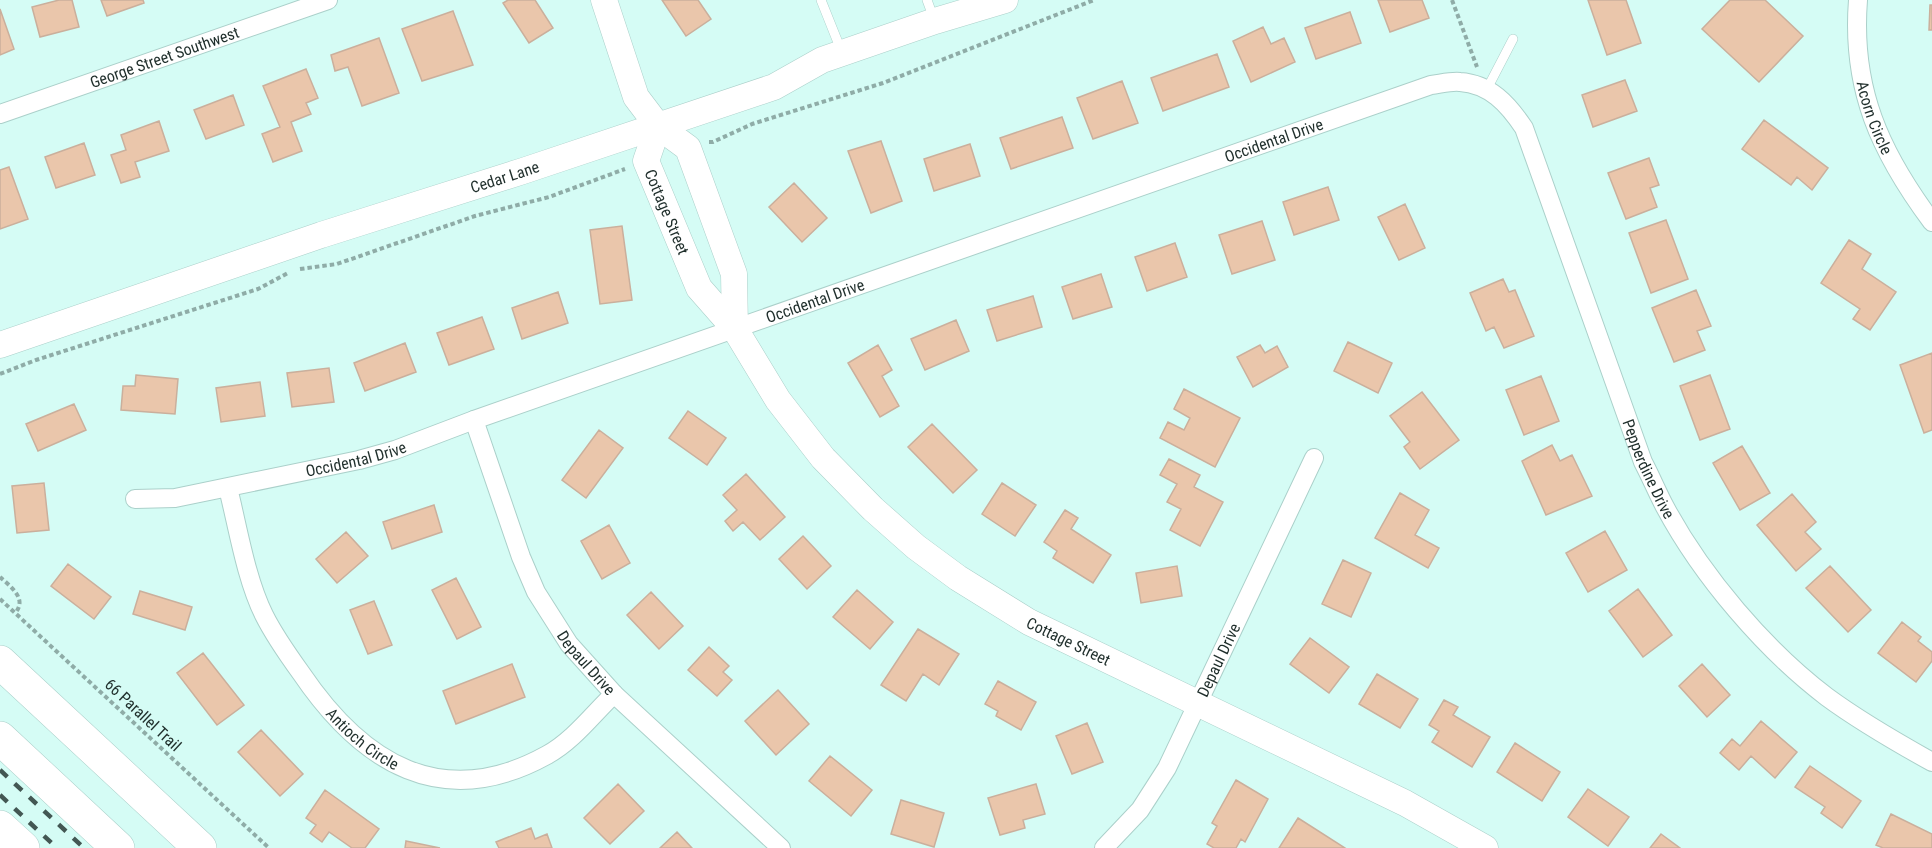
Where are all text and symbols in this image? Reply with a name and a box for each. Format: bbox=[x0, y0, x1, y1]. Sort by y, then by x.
street label: George Street Southwest bbox=[87, 22, 242, 92]
street label: Acorn Circle bbox=[1853, 79, 1897, 158]
street label: Occidental Drive bbox=[1222, 114, 1325, 166]
street label: Cedar Lane bbox=[468, 157, 542, 197]
street label: Cottage Street bbox=[641, 166, 694, 258]
street label: Occidental Drive bbox=[763, 275, 867, 327]
street label: Pepperdine Drive bbox=[1619, 417, 1679, 522]
street label: Occidental Drive bbox=[304, 437, 409, 480]
street label: Cottage Street bbox=[1023, 613, 1114, 669]
street label: Depaul Drive bbox=[1193, 620, 1244, 700]
street label: Depaul Drive bbox=[553, 627, 620, 699]
street label: 66 Parallel Trail bbox=[101, 675, 185, 755]
street label: Antioch Circle bbox=[322, 704, 402, 774]

